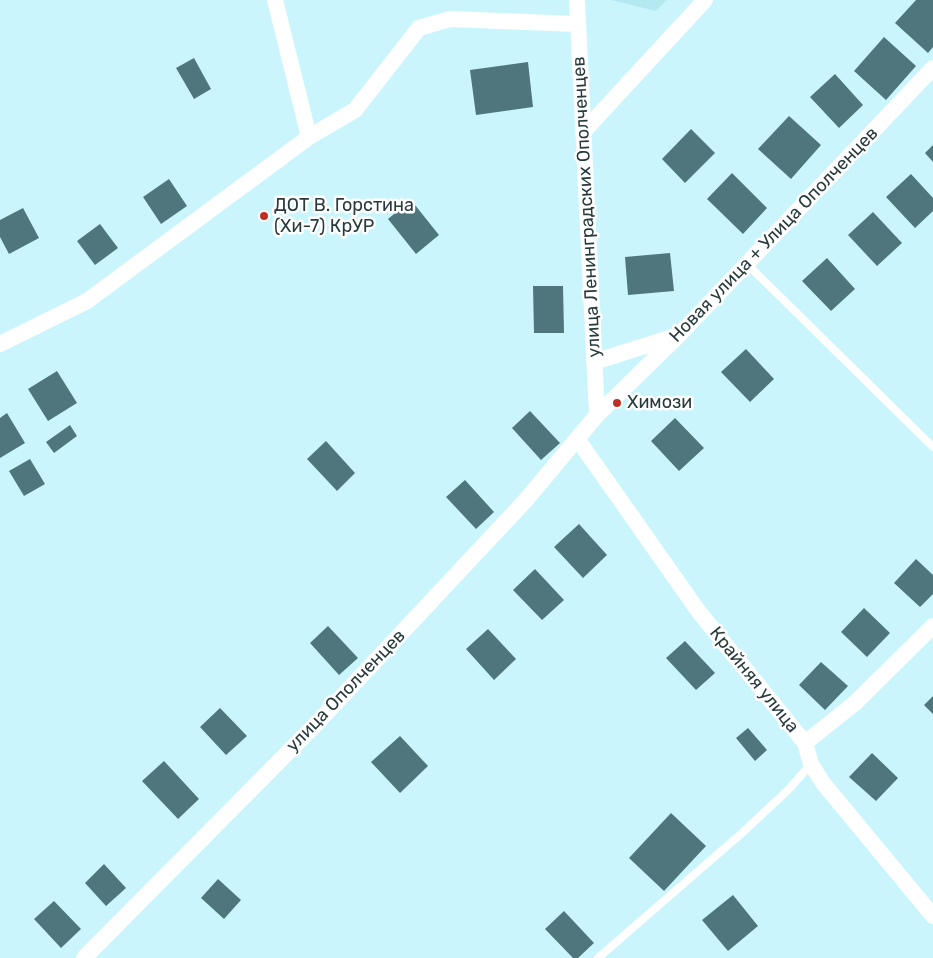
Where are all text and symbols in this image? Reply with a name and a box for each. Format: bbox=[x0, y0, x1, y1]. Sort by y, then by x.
street label: улица Ленинградских Ополченцев bbox=[568, 56, 606, 358]
street label: Новая улица + Улица Ополченцев bbox=[665, 123, 883, 347]
place label: ДОТ В. Горстина (Хи-7) КрУР bbox=[274, 195, 414, 238]
marker: ДОТ В. Горстина (Хи-7) КрУР bbox=[258, 210, 270, 222]
place label: Химози bbox=[627, 392, 692, 414]
marker: Химози bbox=[611, 397, 623, 409]
street label: Крайняя улица bbox=[705, 623, 803, 737]
street label: улица Ополченцев bbox=[282, 625, 410, 757]

